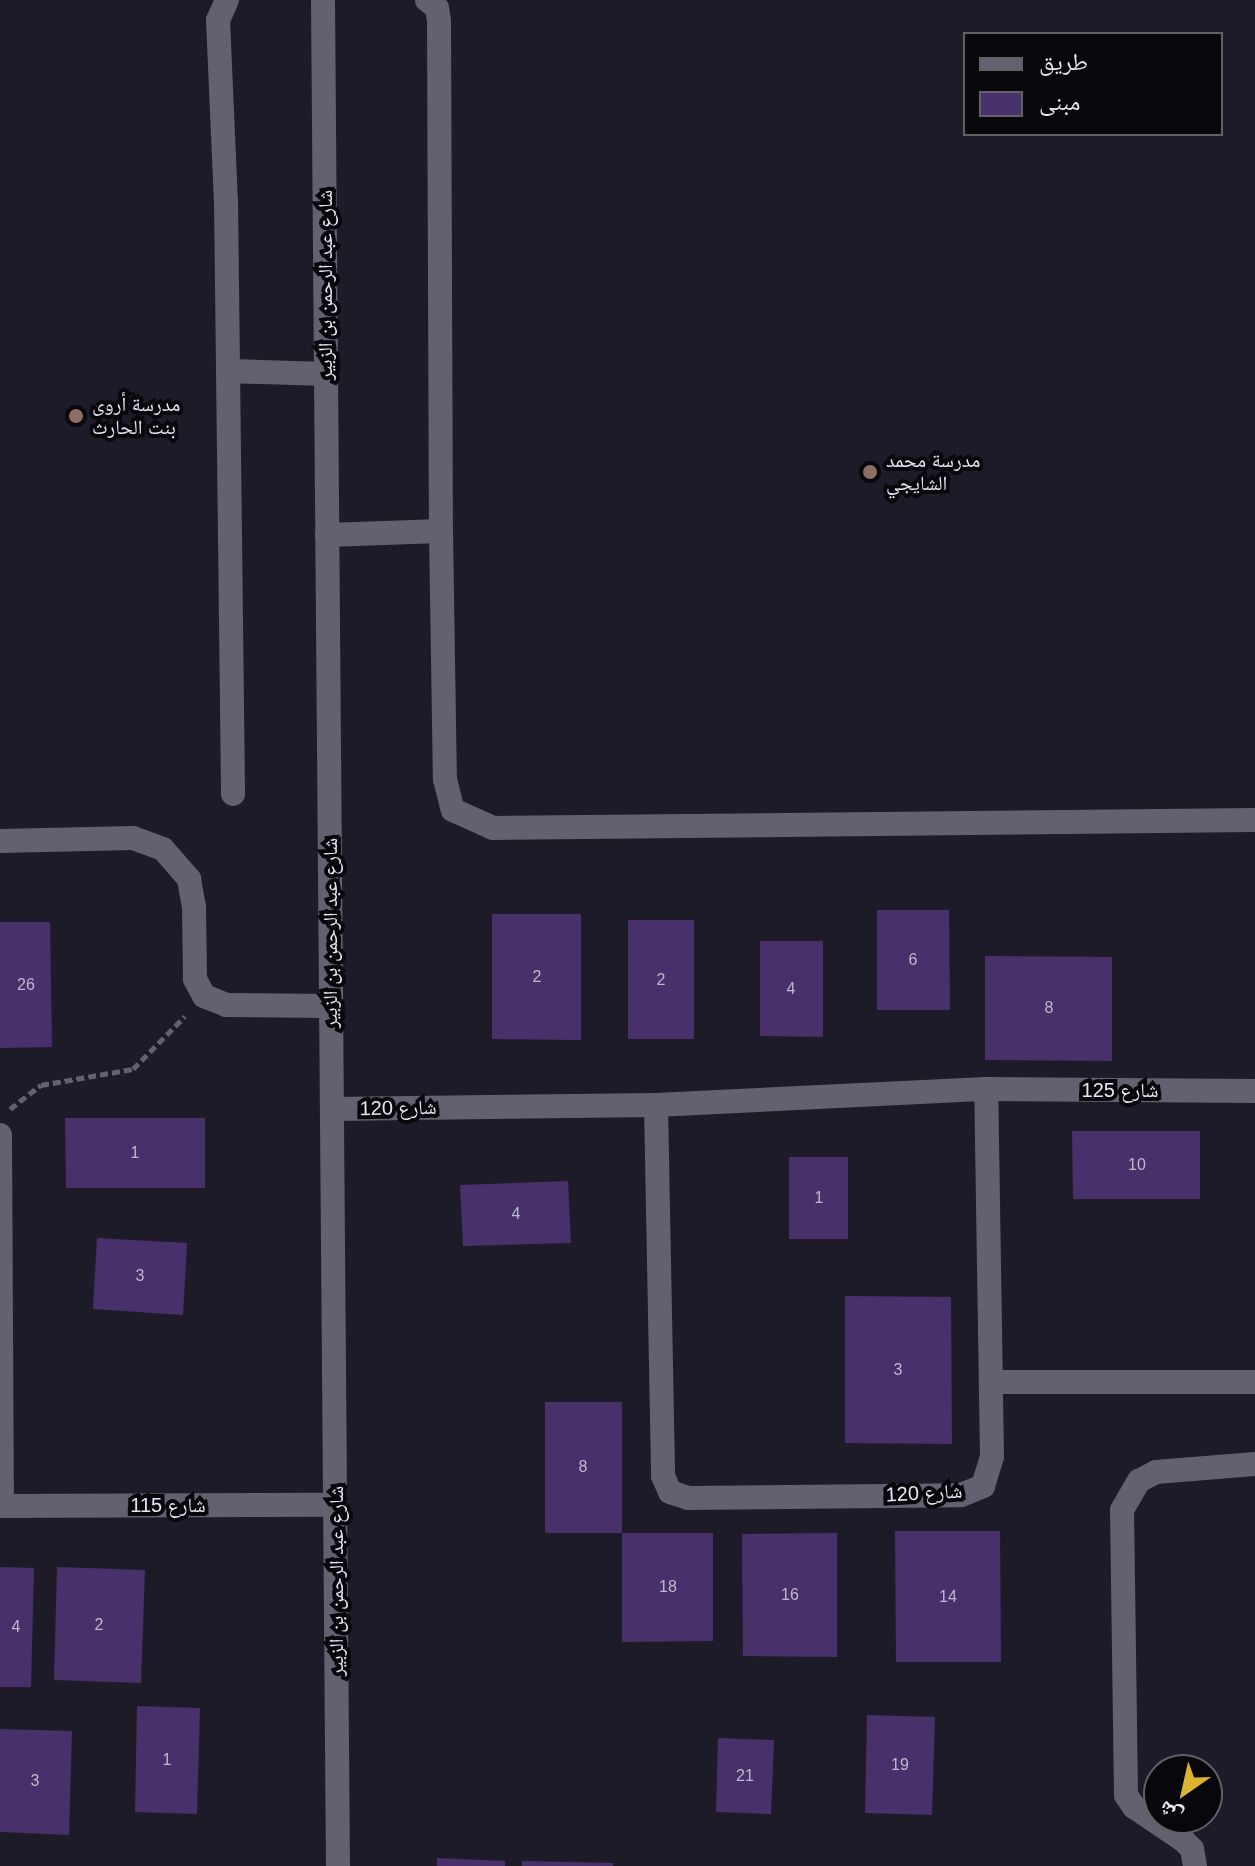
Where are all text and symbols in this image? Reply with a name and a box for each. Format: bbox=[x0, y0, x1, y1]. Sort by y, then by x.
legend bbox=[963, 32, 1223, 136]
text: طريق bbox=[1039, 48, 1088, 75]
text: مبنى bbox=[1039, 88, 1080, 115]
street label: شارع عبد الرحمن بن الزبير bbox=[313, 190, 337, 380]
place label: مدرسة أروى بنت الحارث bbox=[92, 392, 180, 439]
marker: مدرسة أروى بنت الحارث bbox=[67, 407, 85, 425]
place label: مدرسة محمد الشايجي bbox=[886, 448, 980, 495]
marker: مدرسة محمد الشايجي bbox=[861, 463, 879, 481]
street label: شارع عبد الرحمن بن الزبير bbox=[318, 838, 342, 1028]
house number: 6 bbox=[909, 950, 917, 970]
house number: 2 bbox=[533, 967, 541, 987]
house number: 2 bbox=[657, 970, 665, 990]
house number: 26 bbox=[17, 975, 35, 995]
house number: 4 bbox=[787, 979, 795, 999]
house number: 8 bbox=[1045, 998, 1053, 1018]
street label: شارع 125 bbox=[1082, 1078, 1158, 1102]
street label: شارع 120 bbox=[359, 1095, 437, 1121]
house number: 1 bbox=[131, 1143, 139, 1163]
house number: 10 bbox=[1128, 1155, 1146, 1175]
house number: 1 bbox=[815, 1188, 823, 1208]
house number: 4 bbox=[512, 1204, 520, 1224]
house number: 3 bbox=[136, 1266, 144, 1286]
house number: 3 bbox=[894, 1360, 902, 1380]
house number: 8 bbox=[579, 1457, 587, 1477]
street label: شارع 120 bbox=[885, 1479, 963, 1507]
street label: شارع عبد الرحمن بن الزبير bbox=[324, 1486, 348, 1676]
street label: شارع 115 bbox=[130, 1493, 206, 1517]
house number: 18 bbox=[659, 1577, 677, 1597]
house number: 16 bbox=[781, 1585, 799, 1605]
house number: 14 bbox=[939, 1587, 957, 1607]
house number: 2 bbox=[95, 1615, 103, 1635]
house number: 4 bbox=[12, 1617, 20, 1637]
house number: 1 bbox=[163, 1750, 171, 1770]
north arrow bbox=[1143, 1754, 1223, 1834]
house number: 19 bbox=[891, 1755, 909, 1775]
house number: 21 bbox=[736, 1766, 754, 1786]
house number: 3 bbox=[31, 1771, 39, 1791]
text: ش bbox=[1154, 1796, 1187, 1830]

